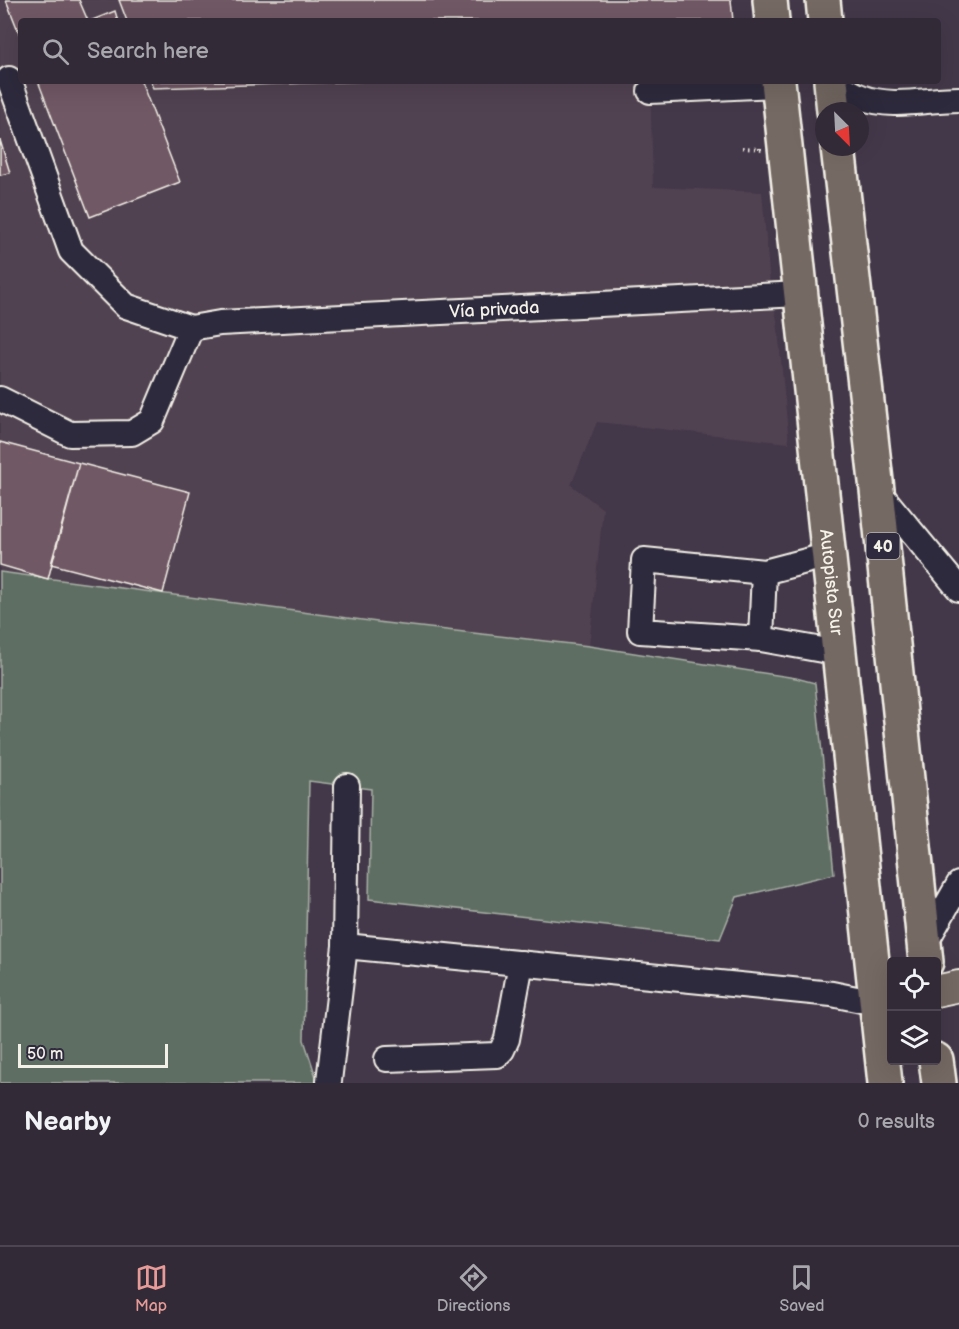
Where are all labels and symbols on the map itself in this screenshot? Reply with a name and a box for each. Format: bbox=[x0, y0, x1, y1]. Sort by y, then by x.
north arrow bbox=[815, 102, 869, 156]
street label: Vía privada bbox=[449, 297, 540, 323]
street label: Autopista Sur bbox=[815, 528, 847, 637]
road number: 40 bbox=[866, 533, 900, 559]
scale bar bbox=[18, 1041, 168, 1068]

